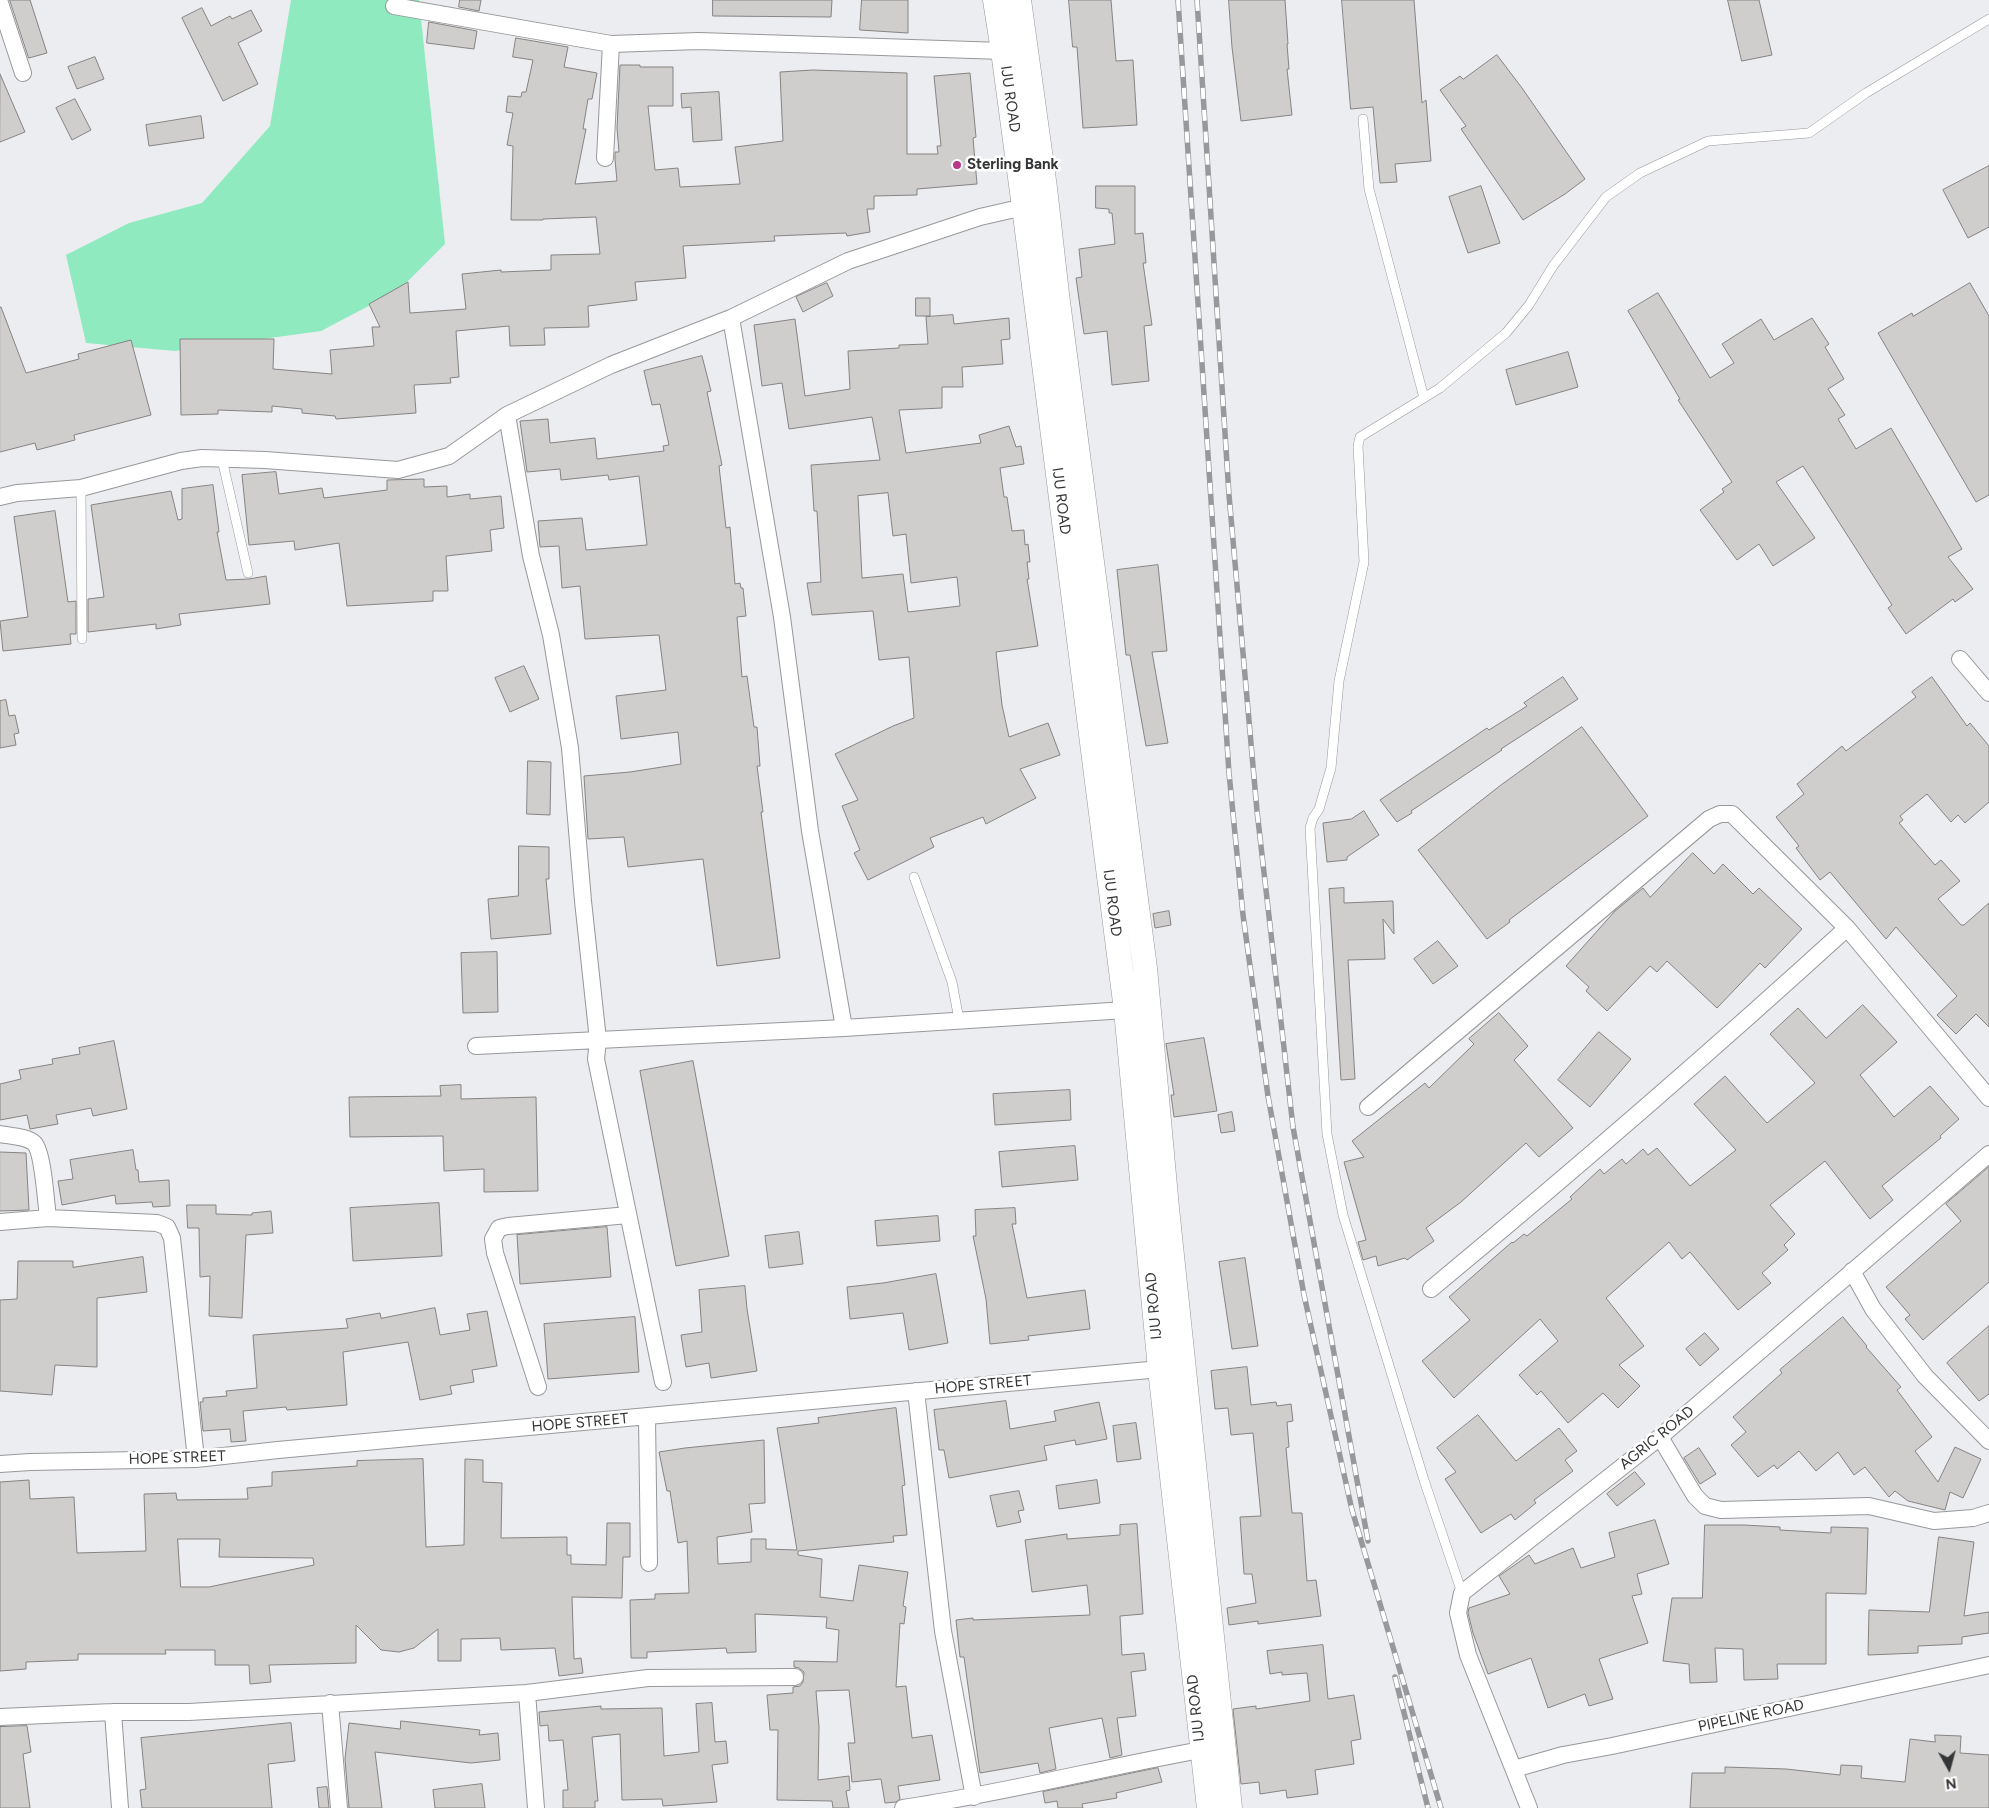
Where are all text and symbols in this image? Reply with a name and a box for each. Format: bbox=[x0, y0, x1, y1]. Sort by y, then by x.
street label: IJU ROAD bbox=[996, 64, 1024, 134]
place label: Sterling Bank bbox=[967, 156, 1058, 174]
marker: Sterling Bank bbox=[951, 159, 963, 171]
street label: IJU ROAD bbox=[1048, 466, 1074, 536]
street label: IJU ROAD bbox=[1099, 868, 1125, 938]
street label: IJU ROAD bbox=[1142, 1272, 1166, 1340]
street label: HOPE STREET bbox=[934, 1372, 1032, 1398]
street label: AGRIC ROAD bbox=[1616, 1402, 1698, 1474]
street label: HOPE STREET bbox=[531, 1410, 629, 1436]
street label: HOPE STREET bbox=[128, 1447, 226, 1469]
street label: IJU ROAD bbox=[1184, 1673, 1208, 1743]
street label: PIPELINE ROAD bbox=[1696, 1696, 1806, 1736]
north arrow bbox=[1924, 1743, 1974, 1793]
text: N bbox=[1944, 1774, 1957, 1792]

